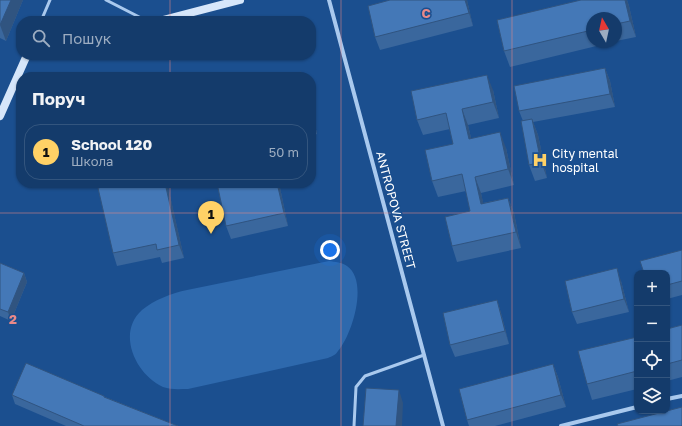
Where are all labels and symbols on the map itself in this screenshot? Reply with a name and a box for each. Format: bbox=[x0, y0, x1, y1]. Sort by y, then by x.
text: C bbox=[421, 5, 431, 21]
north arrow bbox=[586, 12, 622, 48]
place label: City mental hospital bbox=[552, 146, 619, 175]
street label: ANTROPOVA STREET bbox=[373, 149, 419, 271]
hospital icon: City mental hospital bbox=[531, 151, 549, 169]
pin: 1 bbox=[198, 201, 224, 234]
your location bbox=[320, 240, 340, 260]
text: 2 bbox=[9, 311, 17, 327]

